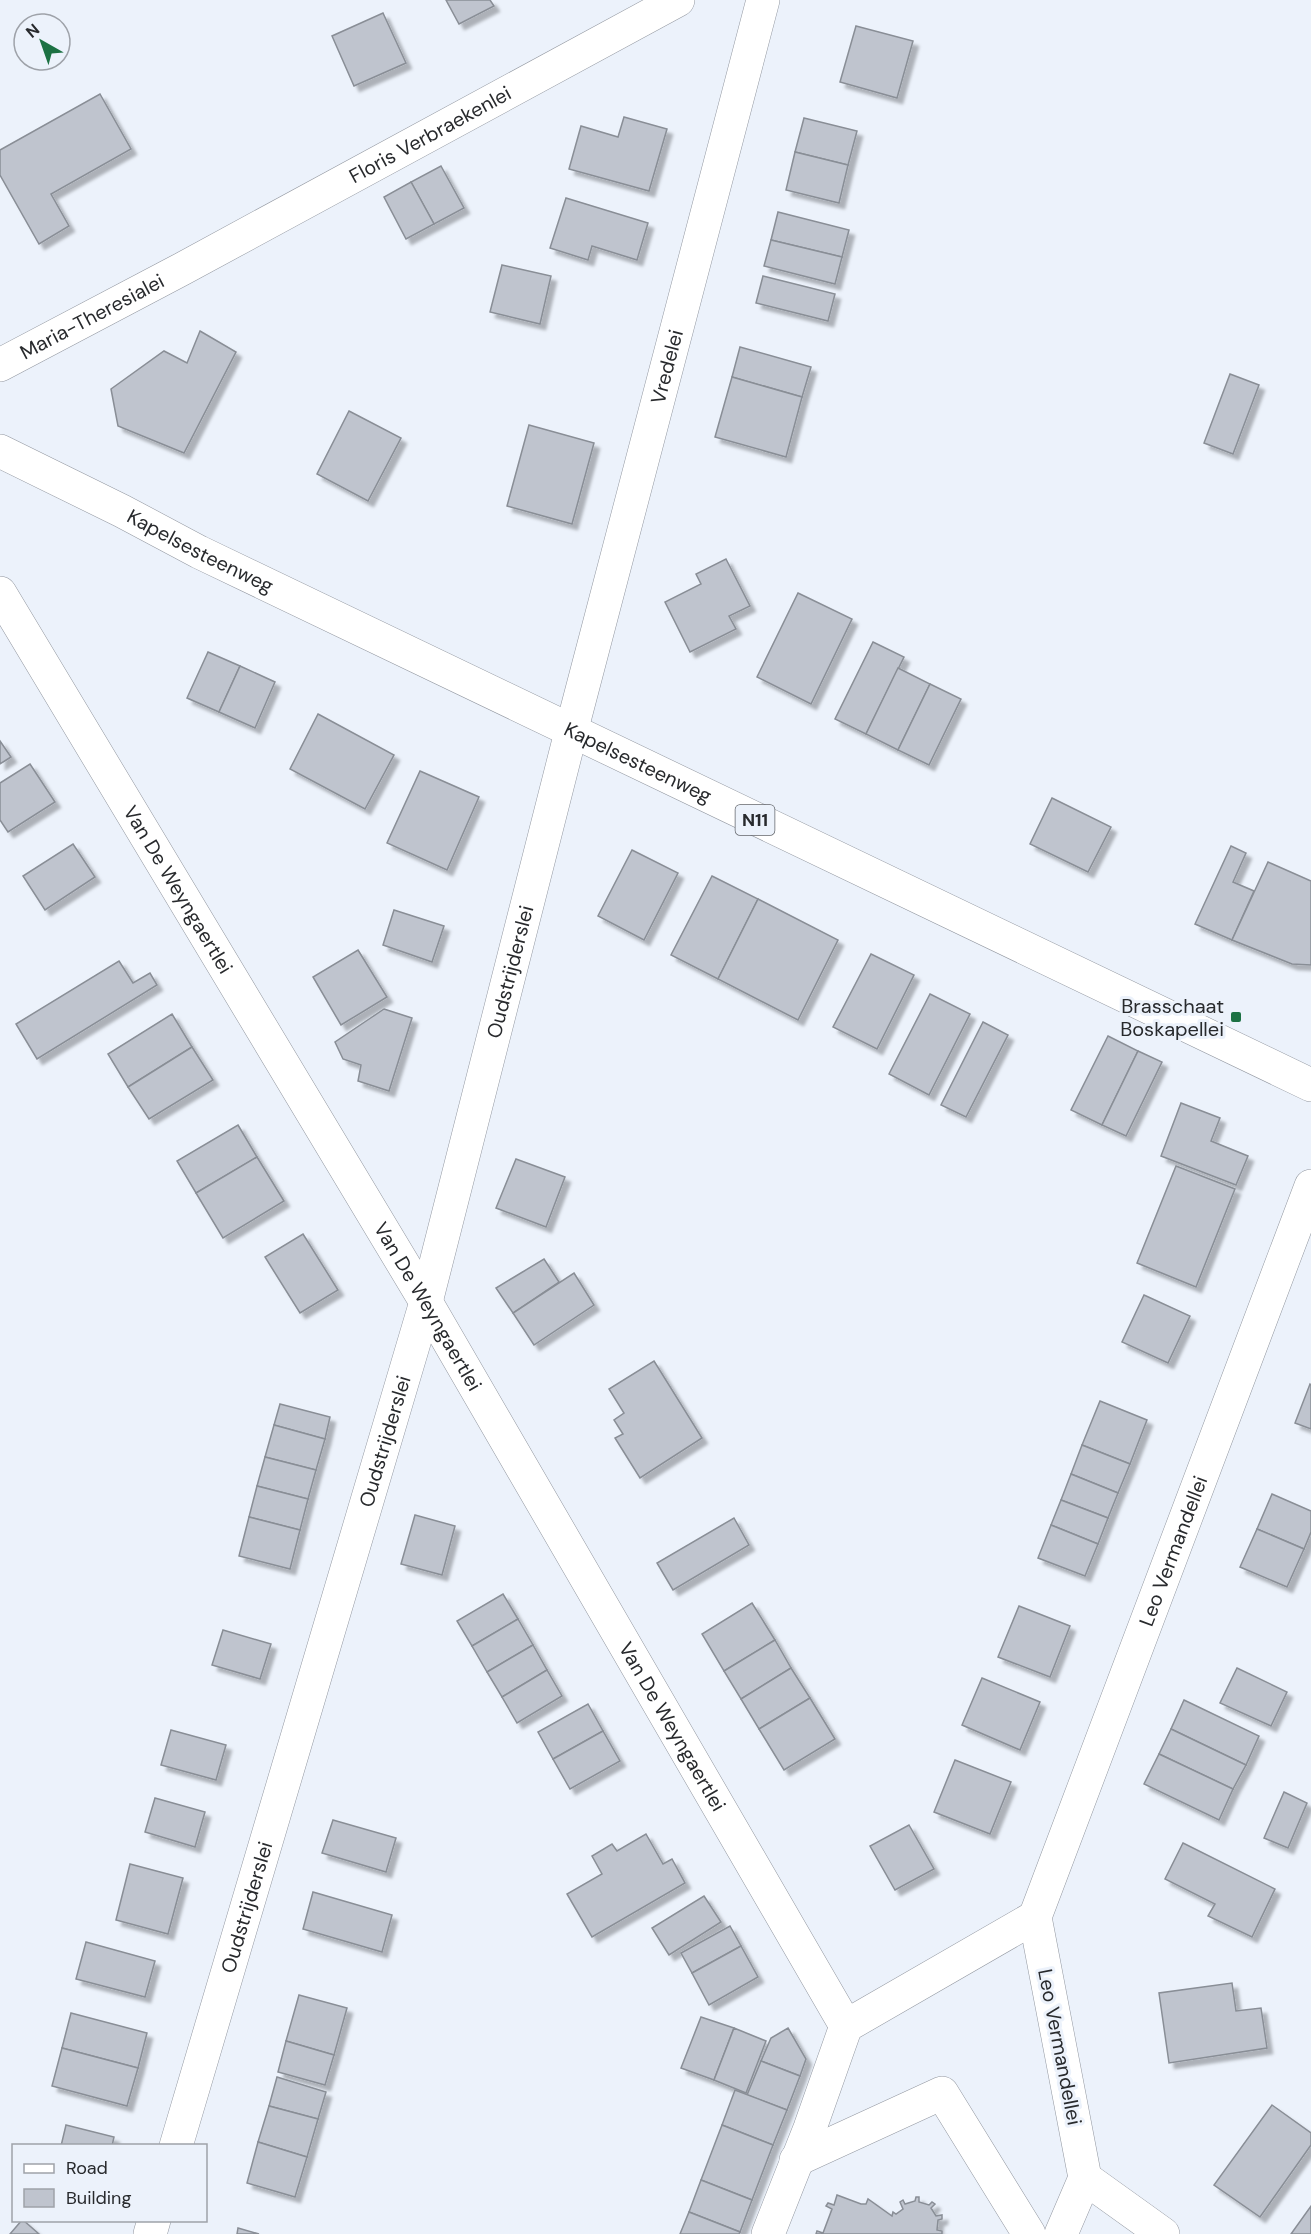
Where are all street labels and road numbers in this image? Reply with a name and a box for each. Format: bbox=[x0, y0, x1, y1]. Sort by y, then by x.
street label: Floris Verbraekenlei bbox=[345, 80, 516, 189]
street label: Maria-Theresialei bbox=[15, 268, 169, 365]
street label: Vredelei bbox=[645, 327, 689, 407]
street label: Kapelsesteenweg bbox=[123, 503, 278, 599]
street label: Kapelsesteenweg bbox=[560, 716, 716, 809]
street label: Van De Weyngaertlei bbox=[118, 801, 239, 978]
road number: N11 bbox=[736, 805, 774, 835]
street label: Oudstrijderslei bbox=[481, 903, 539, 1041]
street label: Van De Weyngaertlei bbox=[368, 1217, 488, 1396]
street label: Oudstrijderslei bbox=[353, 1372, 417, 1510]
street label: Leo Vermandellei bbox=[1133, 1472, 1213, 1630]
street label: Van De Weyngaertlei bbox=[613, 1637, 732, 1816]
street label: Oudstrijderslei bbox=[215, 1838, 279, 1976]
street label: Leo Vermandellei bbox=[1032, 1967, 1088, 2127]

